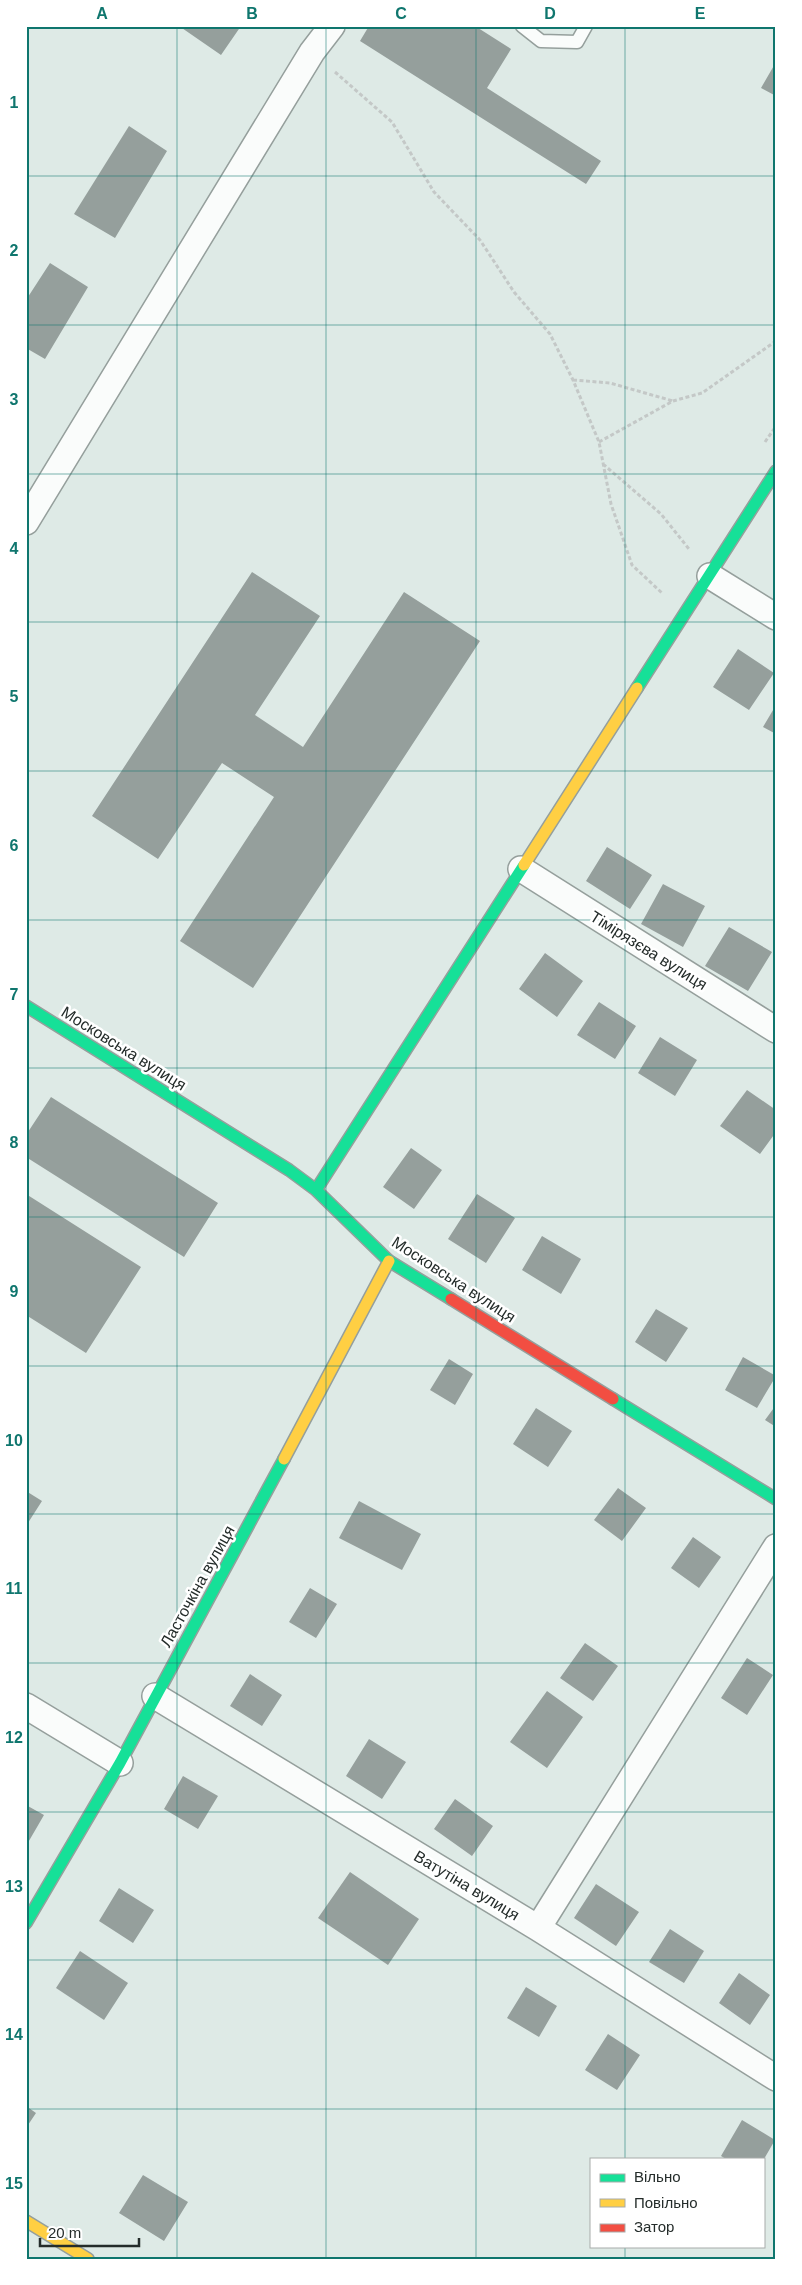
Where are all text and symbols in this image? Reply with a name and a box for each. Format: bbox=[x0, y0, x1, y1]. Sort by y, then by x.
text: A bbox=[96, 5, 108, 22]
text: B bbox=[246, 5, 258, 22]
text: C bbox=[395, 5, 407, 22]
text: D bbox=[544, 5, 556, 22]
text: E bbox=[695, 5, 706, 22]
text: 1 bbox=[10, 94, 19, 111]
text: 2 bbox=[10, 242, 19, 259]
text: 3 bbox=[10, 391, 19, 408]
text: 4 bbox=[10, 540, 19, 557]
text: 5 bbox=[10, 688, 19, 705]
text: 6 bbox=[10, 837, 19, 854]
street label: Тімірязєва вулиця bbox=[587, 908, 710, 993]
text: 7 bbox=[10, 986, 19, 1003]
street label: Московська вулиця bbox=[58, 1003, 189, 1094]
text: 8 bbox=[10, 1134, 19, 1151]
street label: Московська вулиця bbox=[389, 1233, 519, 1326]
text: 9 bbox=[10, 1283, 19, 1300]
text: 10 bbox=[5, 1432, 23, 1449]
street label: Ласточкіна вулиця bbox=[157, 1523, 238, 1650]
text: 11 bbox=[6, 1580, 23, 1597]
text: 12 bbox=[5, 1729, 23, 1746]
street label: Ватутіна вулиця bbox=[411, 1847, 522, 1924]
text: 13 bbox=[5, 1878, 23, 1895]
text: 14 bbox=[5, 2026, 23, 2043]
legend bbox=[590, 2158, 764, 2248]
text: Вільно bbox=[634, 2168, 681, 2185]
text: 15 bbox=[5, 2175, 23, 2192]
text: Повільно bbox=[634, 2194, 698, 2211]
scale bar bbox=[40, 2215, 139, 2247]
text: Затор bbox=[634, 2218, 674, 2235]
text: 20 m bbox=[48, 2224, 81, 2241]

